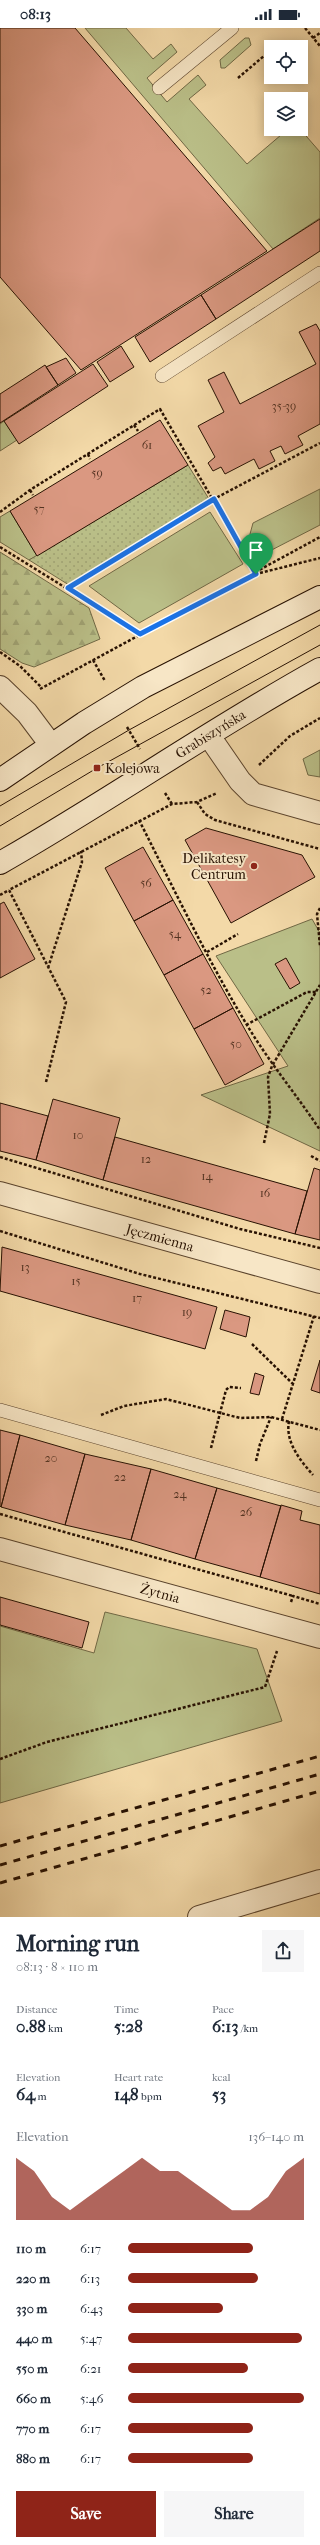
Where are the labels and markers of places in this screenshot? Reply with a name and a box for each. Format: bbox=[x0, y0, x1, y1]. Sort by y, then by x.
pin bbox=[239, 533, 273, 574]
place label: Kolejowa bbox=[105, 760, 160, 777]
marker: Kolejowa bbox=[92, 763, 102, 773]
place label: Delikatesy Centrum bbox=[182, 850, 247, 883]
marker: Delikatesy Centrum bbox=[249, 861, 259, 871]

